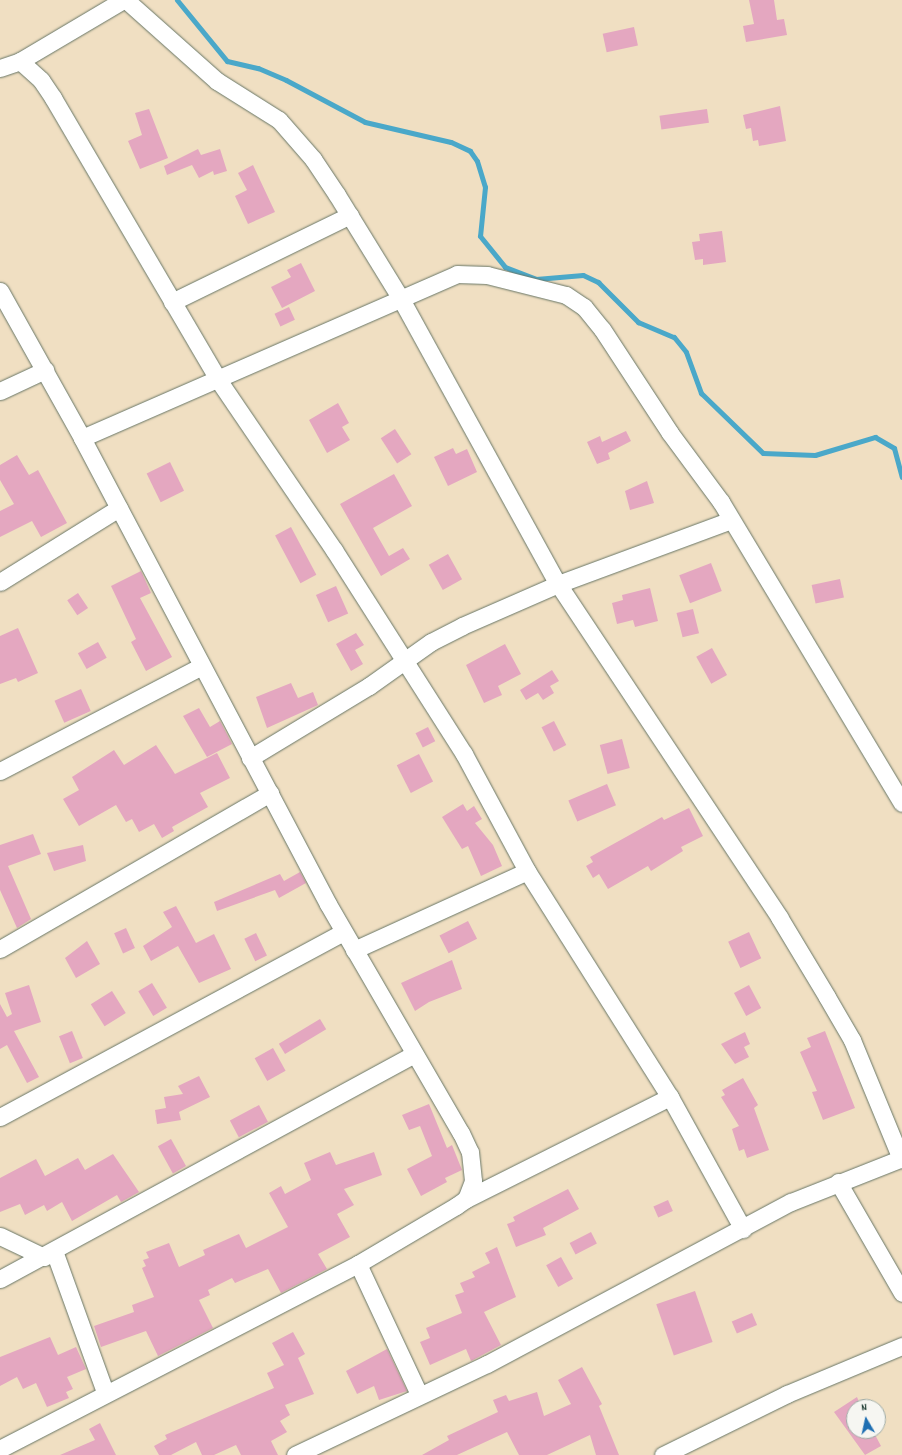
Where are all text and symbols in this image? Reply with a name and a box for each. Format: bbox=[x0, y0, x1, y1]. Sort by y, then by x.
north arrow bbox=[846, 1399, 886, 1439]
text: N bbox=[860, 1400, 868, 1416]

